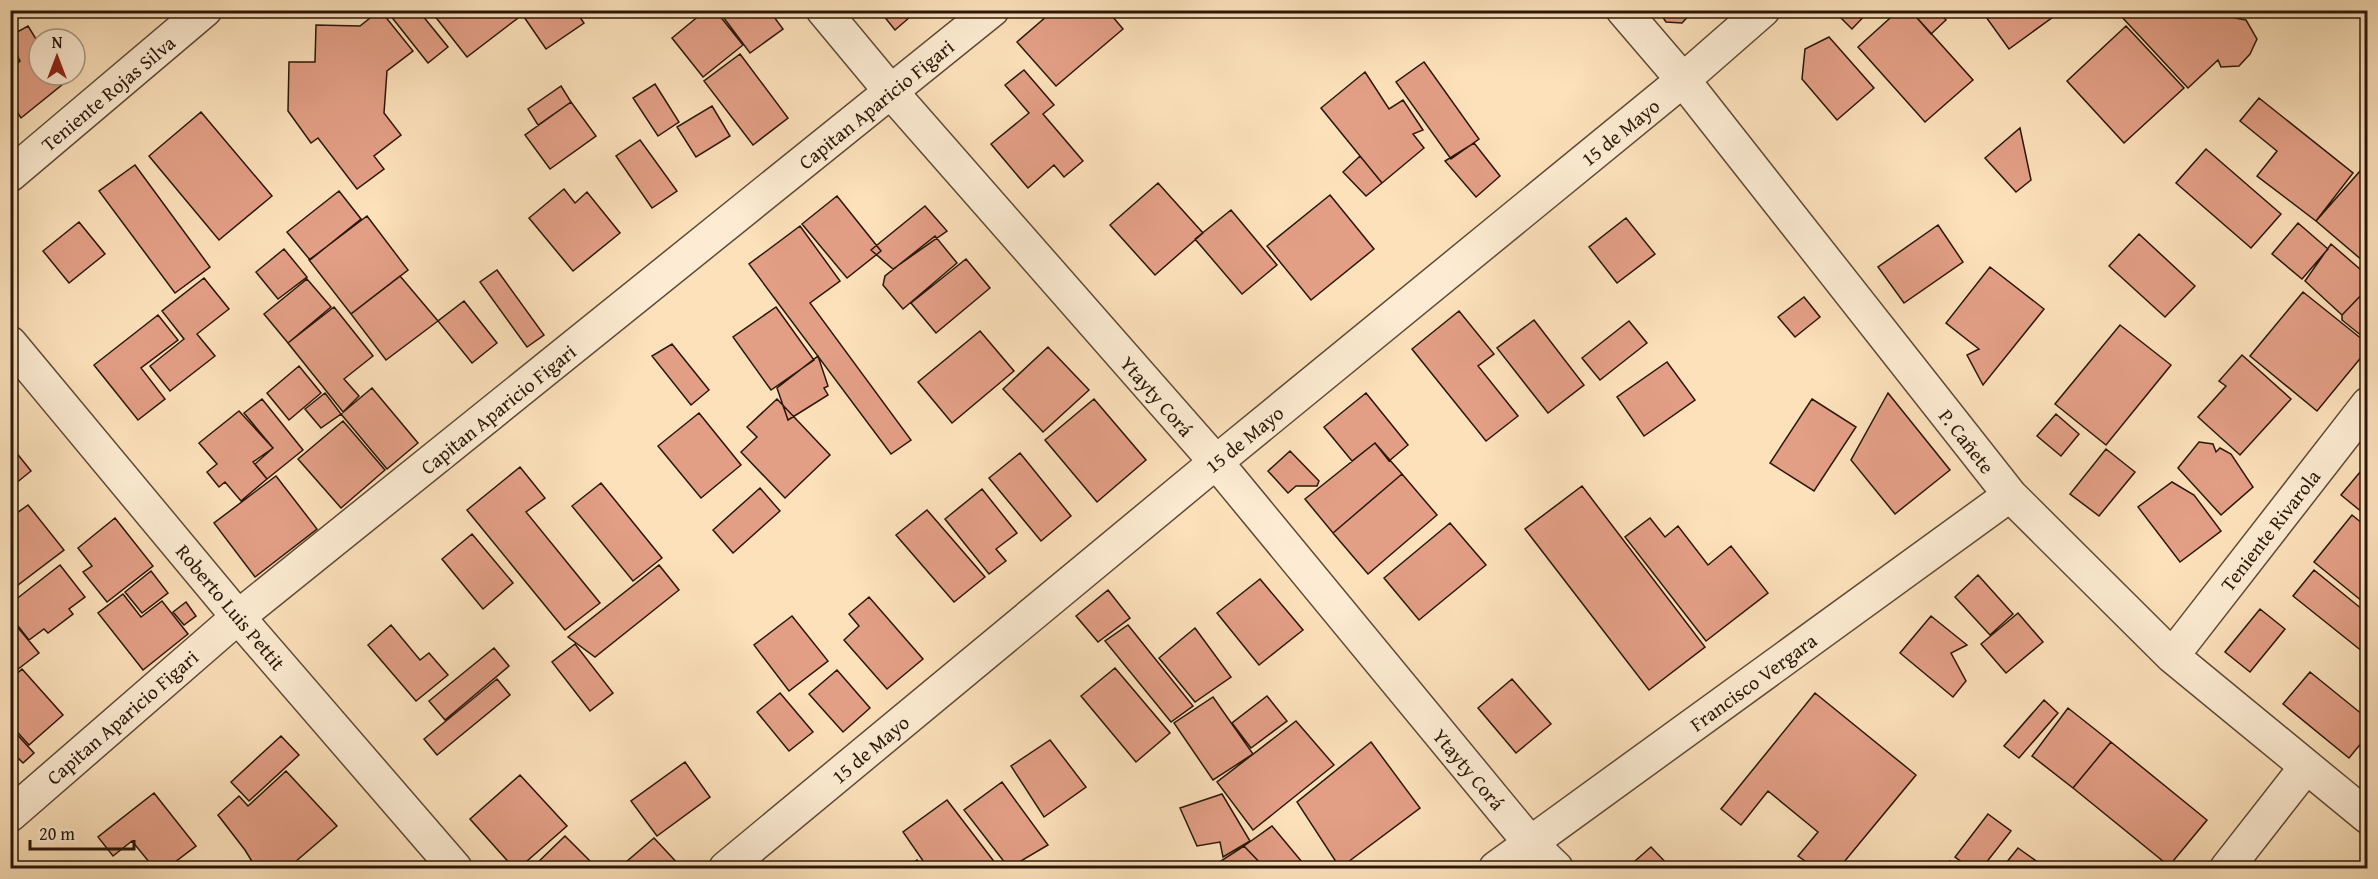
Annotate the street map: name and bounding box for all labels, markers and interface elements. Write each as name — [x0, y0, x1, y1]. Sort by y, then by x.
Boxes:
north arrow — [27, 27, 87, 87]
street label: Teniente Rojas Silva — [35, 28, 182, 158]
text: N — [52, 30, 63, 54]
street label: Capitan Aparicio Figari — [792, 32, 960, 176]
street label: 15 de Mayo — [1574, 91, 1666, 173]
street label: Capitan Aparicio Figari — [414, 337, 582, 481]
street label: Ytayty Corá — [1114, 349, 1201, 443]
street label: 15 de Mayo — [1198, 398, 1290, 480]
street label: P. Cañete — [1932, 402, 2002, 480]
street label: Teniente Rivarola — [2213, 463, 2327, 597]
street label: Roberto Luis Pettit — [169, 538, 293, 676]
street label: Francisco Vergara — [1683, 626, 1823, 738]
street label: Capitan Aparicio Figari — [40, 643, 205, 791]
street label: 15 de Mayo — [825, 708, 915, 790]
street label: Ytayty Corá — [1426, 722, 1512, 817]
scale bar — [30, 813, 134, 851]
text: 20 m — [39, 820, 75, 847]

